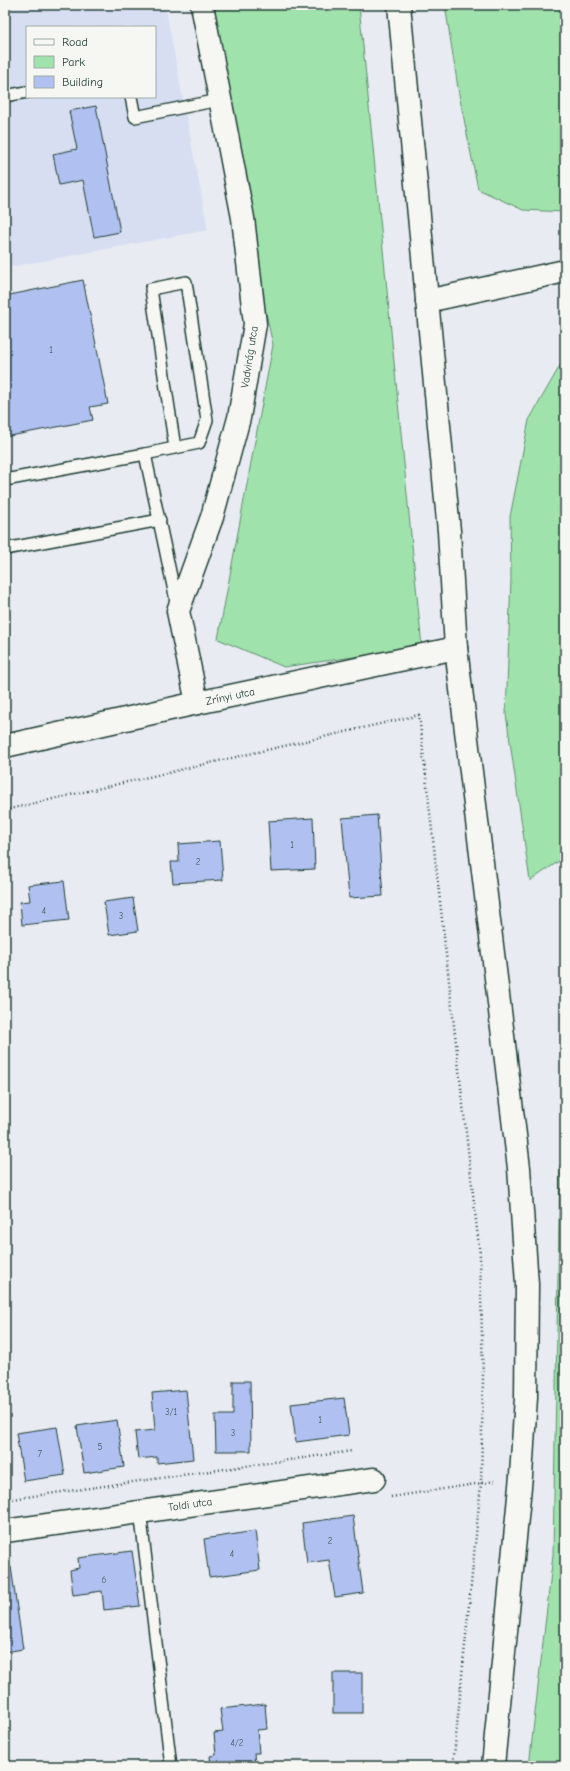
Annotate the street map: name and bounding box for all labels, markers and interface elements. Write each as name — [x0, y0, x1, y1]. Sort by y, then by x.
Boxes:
legend — [26, 26, 156, 98]
text: Road — [62, 35, 88, 49]
text: Park — [62, 55, 85, 69]
text: Building — [62, 75, 103, 89]
street label: Vadvirág utca — [238, 325, 261, 389]
house number: 1 — [49, 345, 53, 355]
street label: Zrínyi utca — [204, 685, 256, 708]
house number: 1 — [290, 840, 294, 850]
house number: 2 — [196, 857, 201, 867]
house number: 4 — [42, 906, 46, 916]
house number: 3 — [119, 911, 123, 921]
house number: 3/1 — [165, 1407, 177, 1417]
house number: 1 — [318, 1415, 322, 1425]
house number: 3 — [231, 1428, 235, 1438]
house number: 5 — [98, 1442, 103, 1452]
house number: 7 — [38, 1449, 43, 1459]
street label: Toldi utca — [167, 1495, 213, 1514]
house number: 2 — [328, 1536, 333, 1546]
house number: 4 — [230, 1549, 234, 1559]
house number: 6 — [102, 1575, 107, 1585]
house number: 4/2 — [231, 1738, 244, 1748]

